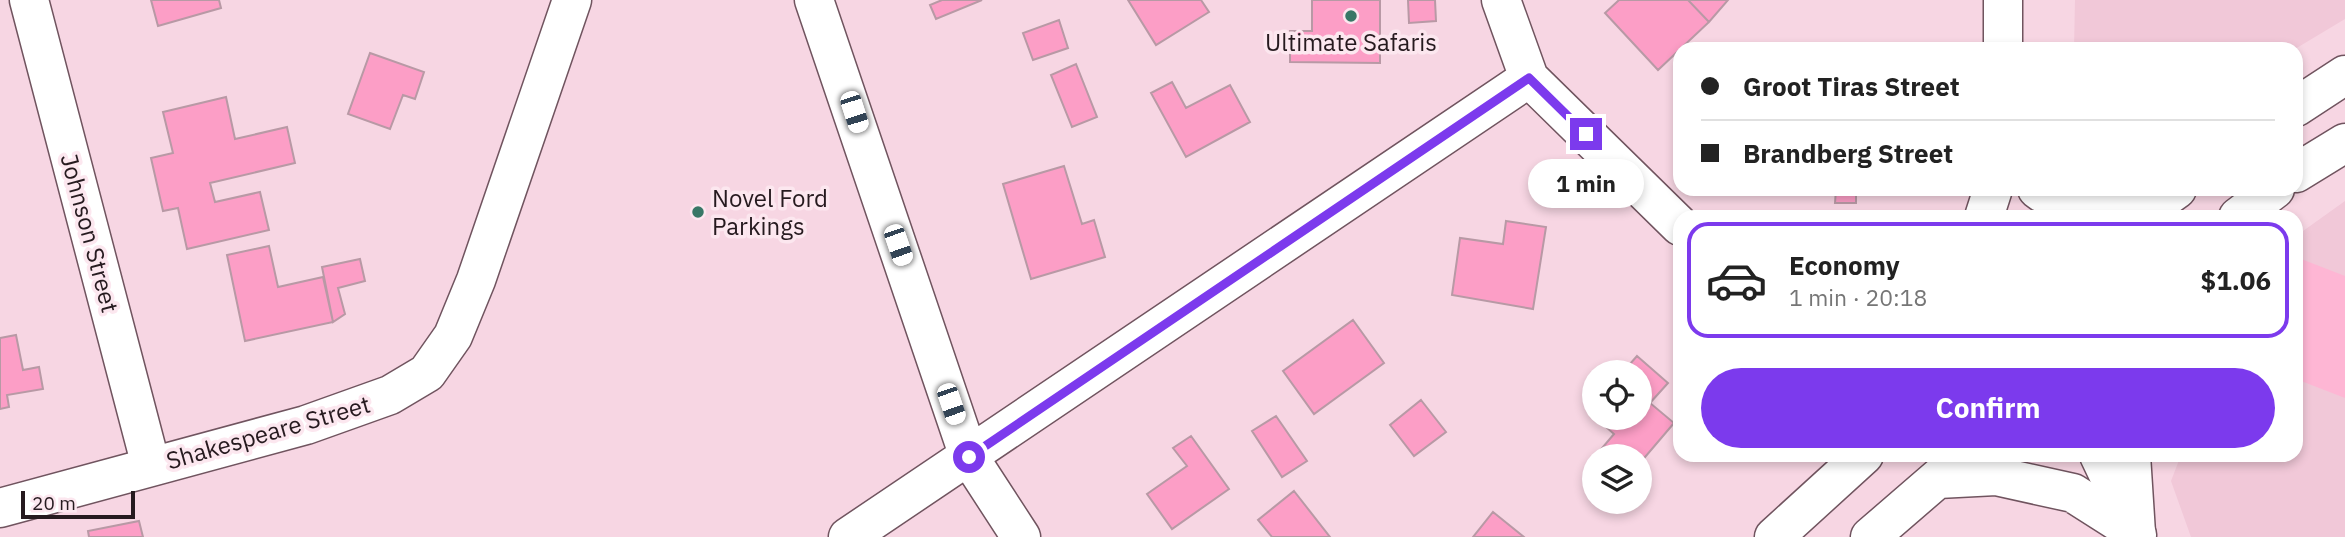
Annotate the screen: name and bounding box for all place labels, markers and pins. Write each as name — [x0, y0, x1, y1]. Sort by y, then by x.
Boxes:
marker: Ultimate Safaris — [1343, 8, 1359, 24]
place label: Ultimate Safaris — [1265, 26, 1437, 58]
place label: Novel Ford Parkings — [712, 182, 828, 242]
marker: Novel Ford Parkings — [690, 204, 706, 220]

